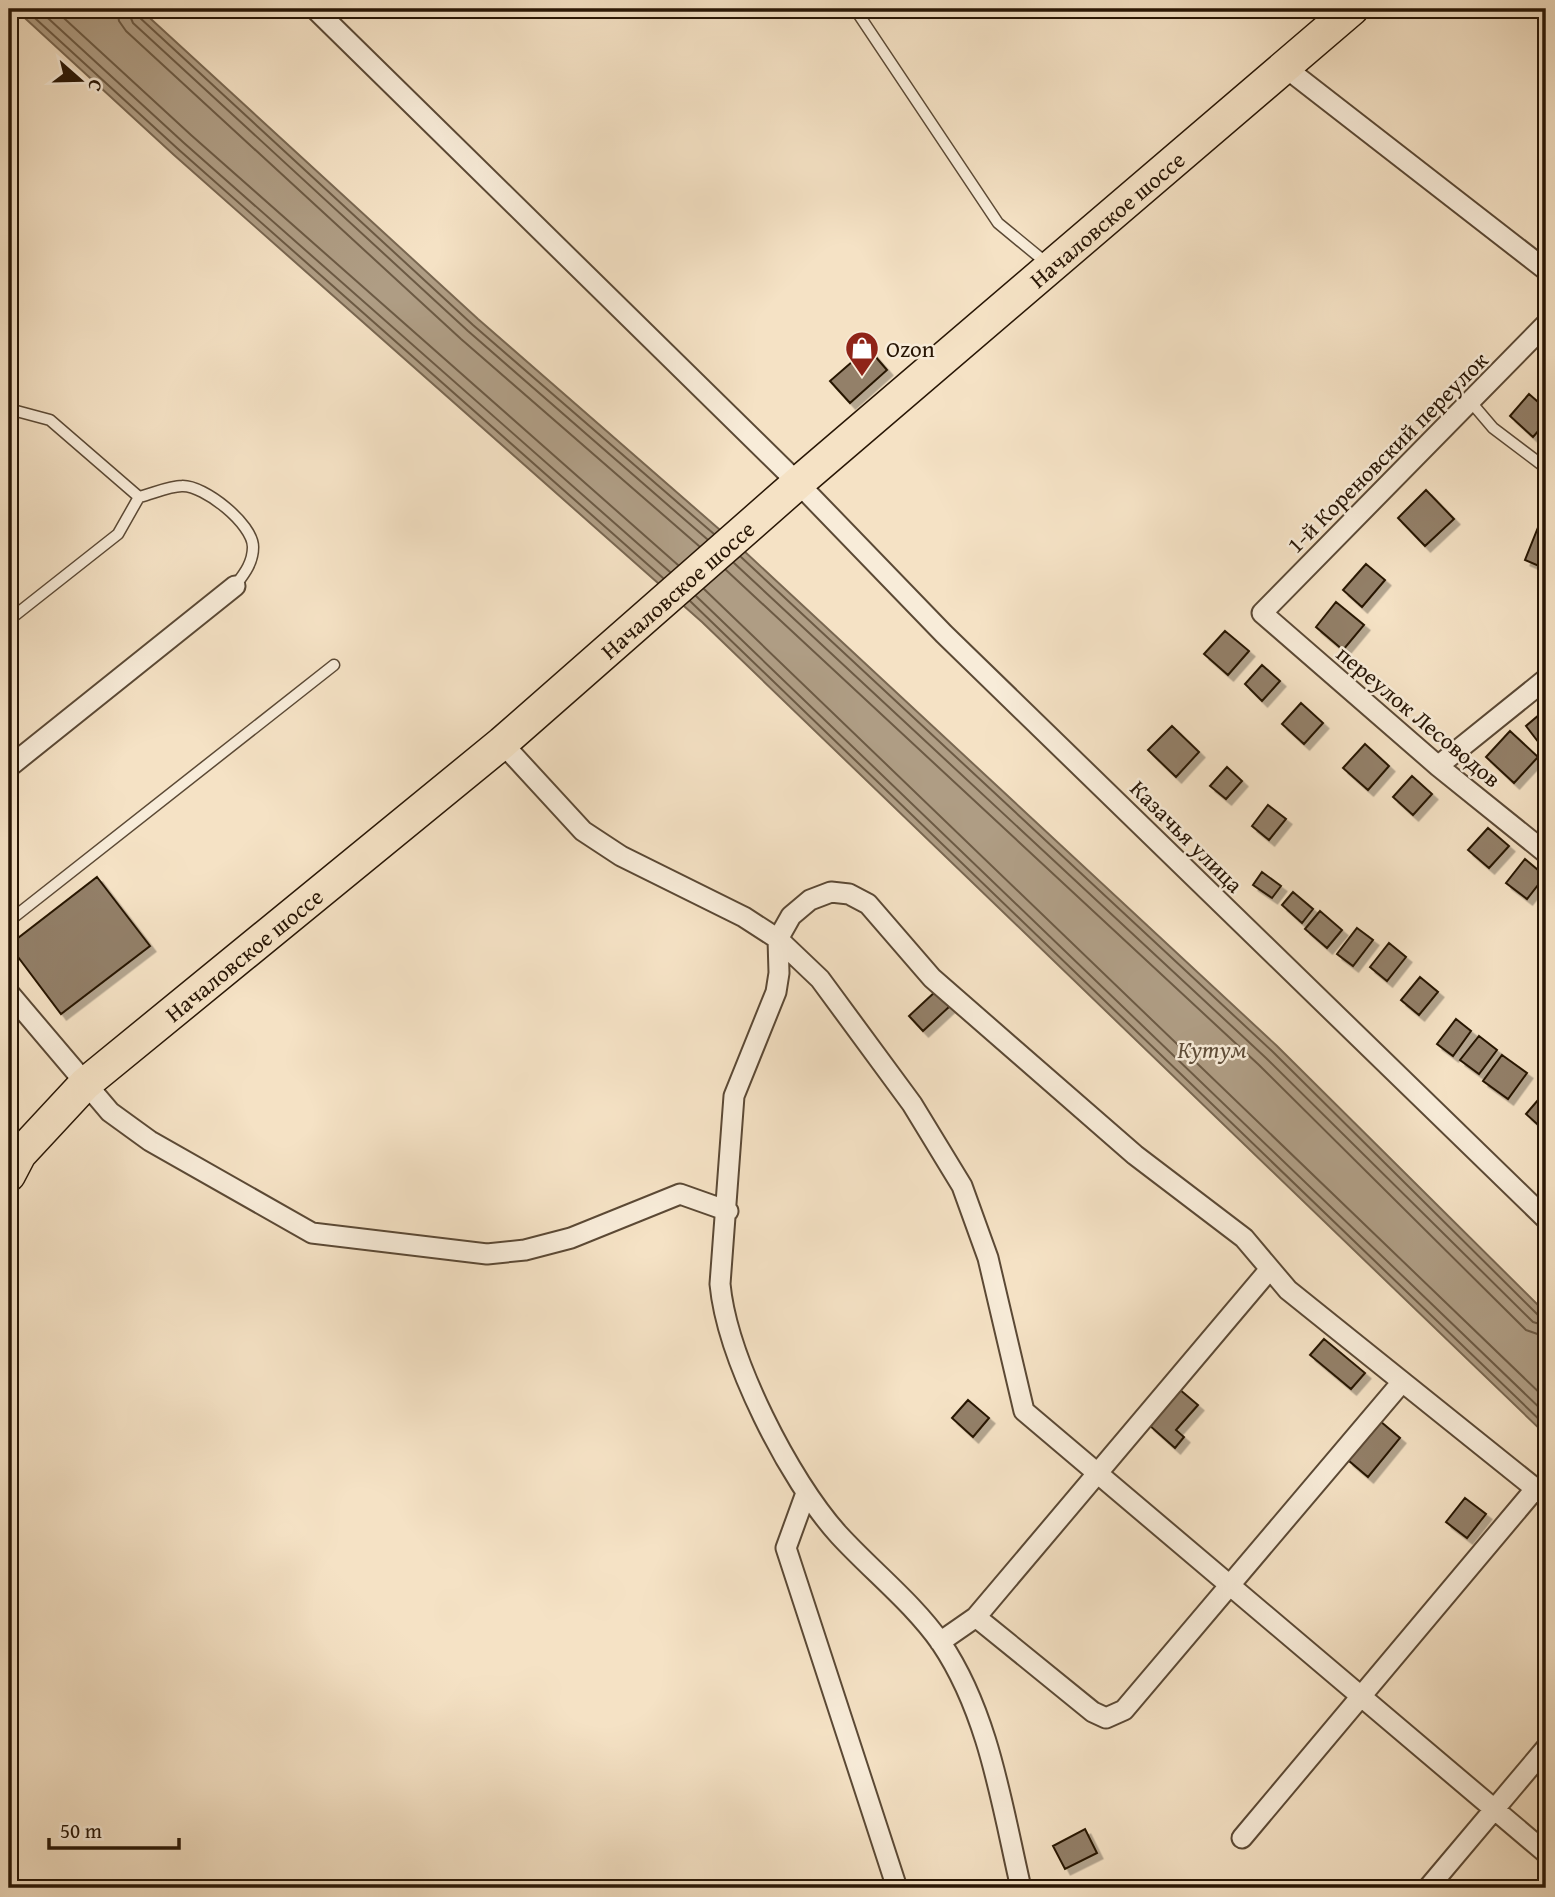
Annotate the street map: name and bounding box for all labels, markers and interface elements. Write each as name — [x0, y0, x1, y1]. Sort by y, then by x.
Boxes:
north arrow — [46, 46, 116, 116]
text: С — [81, 76, 111, 96]
street label: Началовское шоссе — [1022, 143, 1192, 295]
shop icon: Ozon — [843, 329, 881, 378]
place label: Ozon — [886, 332, 935, 365]
street label: 1-й Кореновский переулок — [1279, 344, 1495, 560]
street label: Началовское шоссе — [593, 512, 761, 666]
street label: переулок Лесоводов — [1330, 637, 1508, 795]
street label: Казачья улица — [1123, 772, 1251, 900]
street label: Началовское шоссе — [157, 880, 330, 1029]
water label: Кутум — [1178, 1032, 1247, 1067]
scale bar — [49, 1806, 178, 1850]
text: 50 m — [60, 1815, 102, 1846]

